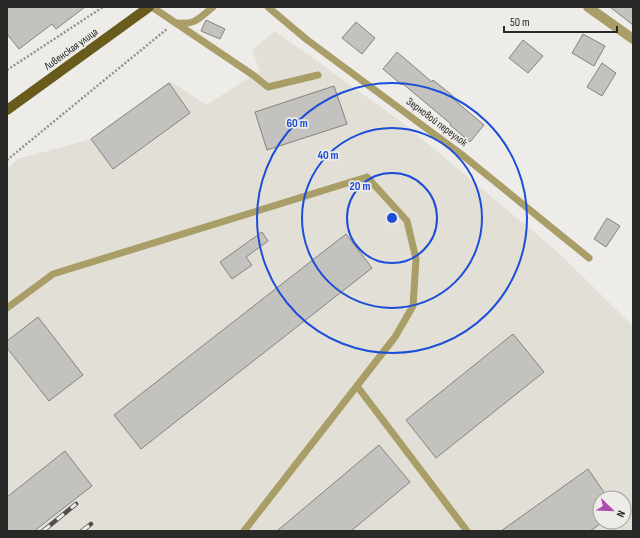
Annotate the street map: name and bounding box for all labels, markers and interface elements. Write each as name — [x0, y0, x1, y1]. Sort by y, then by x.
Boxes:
scale bar — [504, 8, 617, 34]
text: 50 m — [510, 15, 530, 30]
street label: Ливенская улица — [41, 25, 100, 73]
street label: Зерновой переулок — [404, 95, 471, 150]
text: 60 m — [286, 116, 308, 131]
text: 40 m — [317, 148, 339, 163]
text: 20 m — [350, 179, 370, 194]
centre of rings — [385, 211, 399, 225]
north arrow — [592, 490, 632, 530]
text: N — [614, 508, 628, 519]

